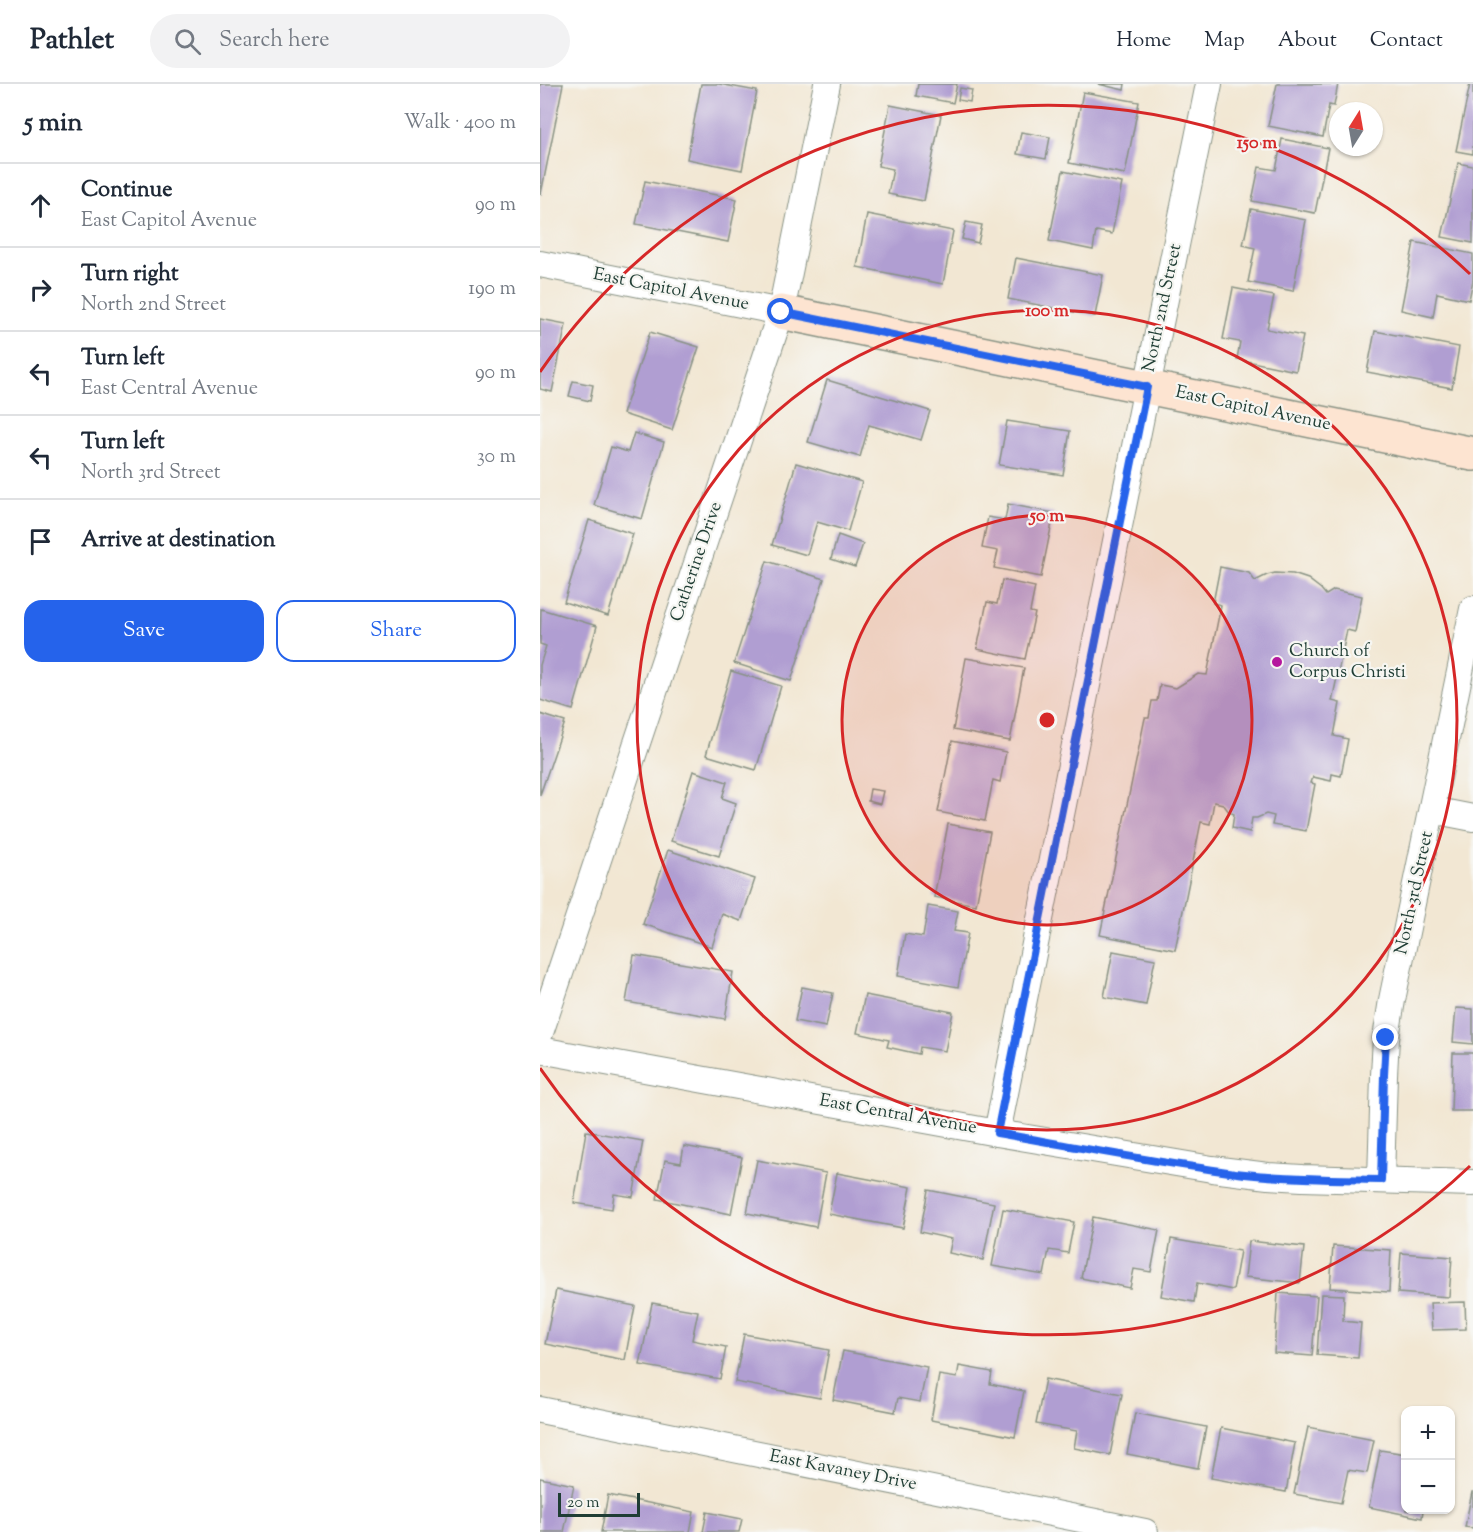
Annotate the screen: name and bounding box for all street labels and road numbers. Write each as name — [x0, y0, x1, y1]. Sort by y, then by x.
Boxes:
street label: North 2nd Street — [1137, 241, 1189, 375]
street label: East Capitol Avenue — [591, 262, 751, 318]
street label: East Capitol Avenue — [1173, 380, 1333, 438]
street label: Catherine Drive — [664, 499, 730, 625]
street label: North 3rd Street — [1389, 829, 1441, 957]
street label: East Central Avenue — [817, 1088, 979, 1142]
street label: East Kavaney Drive — [767, 1444, 919, 1498]

